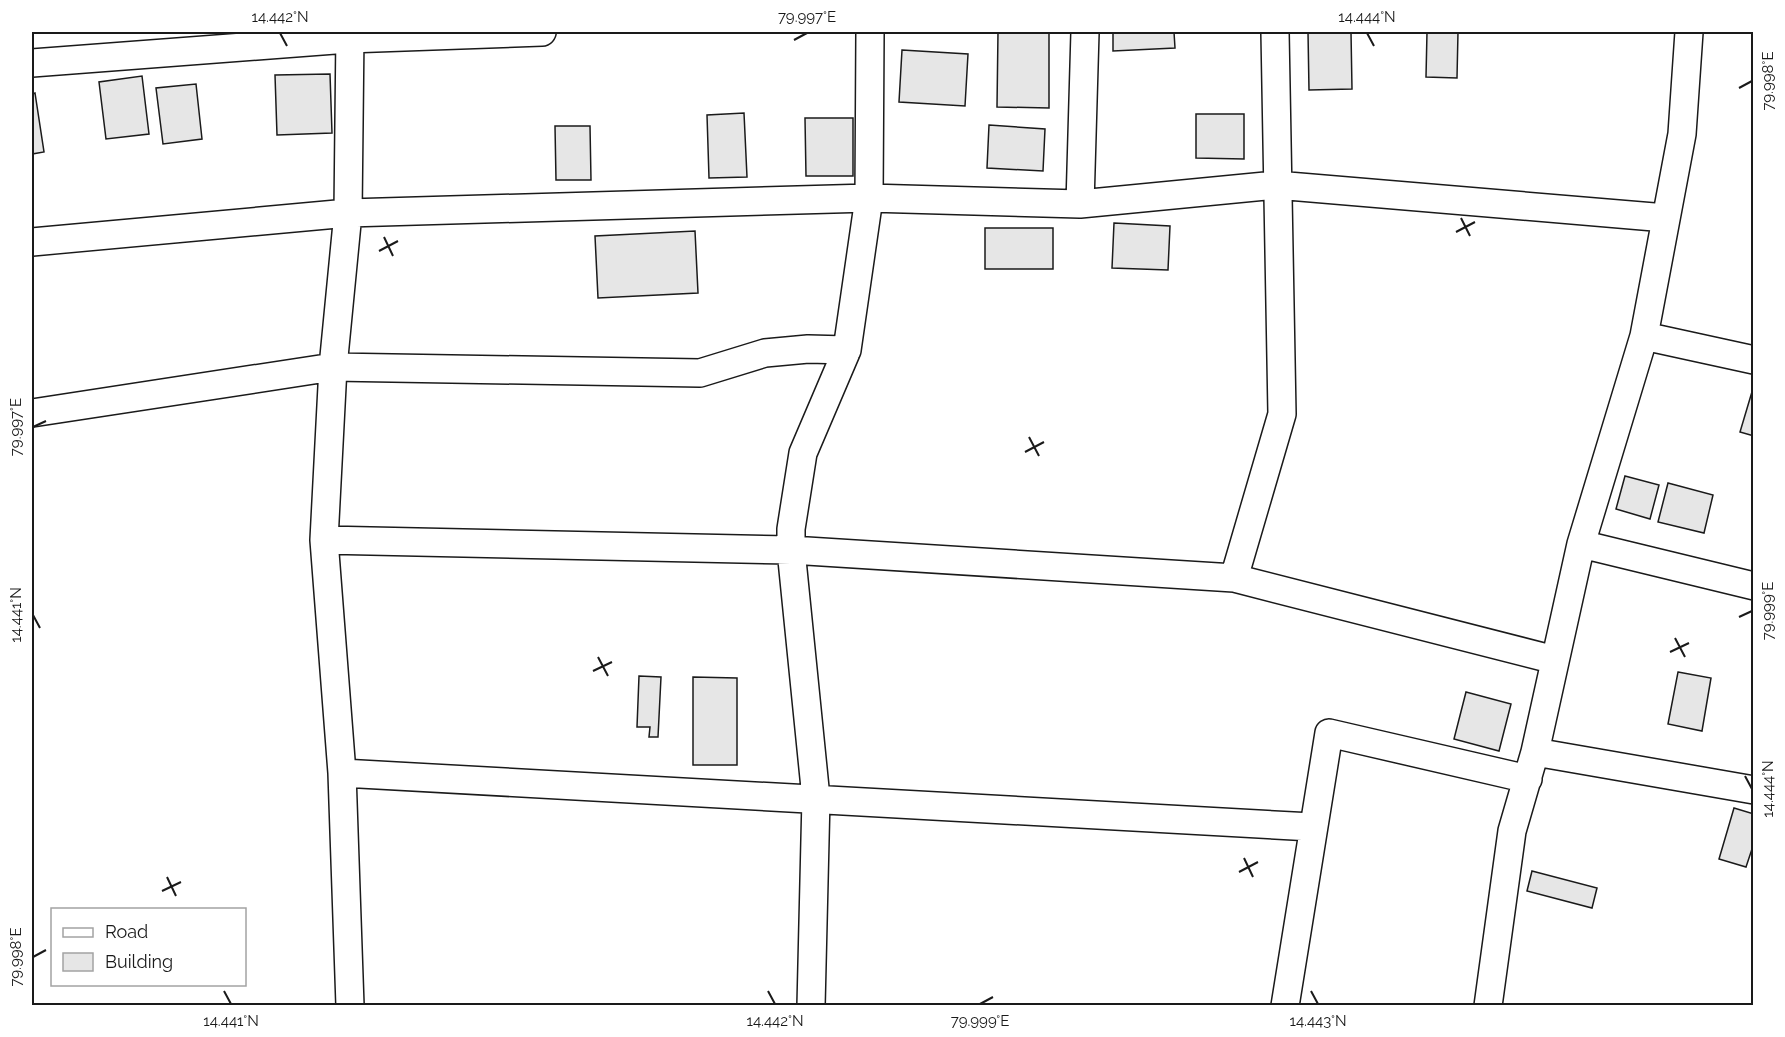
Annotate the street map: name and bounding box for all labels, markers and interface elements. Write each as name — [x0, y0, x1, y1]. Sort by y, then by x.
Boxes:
text: 14.442°N — [251, 8, 309, 26]
text: 79.997°E — [778, 8, 836, 26]
text: 14.444°N — [1338, 8, 1396, 26]
text: 79.998°E — [1759, 51, 1777, 111]
text: 79.997°E — [7, 398, 25, 456]
text: 79.999°E — [1759, 582, 1777, 640]
text: 14.441°N — [7, 587, 25, 643]
text: 14.444°N — [1759, 760, 1777, 818]
legend — [51, 908, 246, 986]
text: Road — [105, 921, 148, 942]
text: 79.998°E — [7, 927, 25, 987]
text: Building — [105, 951, 173, 972]
text: 14.441°N — [203, 1012, 259, 1030]
text: 14.442°N — [746, 1012, 804, 1030]
text: 79.999°E — [951, 1012, 1009, 1030]
text: 14.443°N — [1289, 1012, 1347, 1030]

